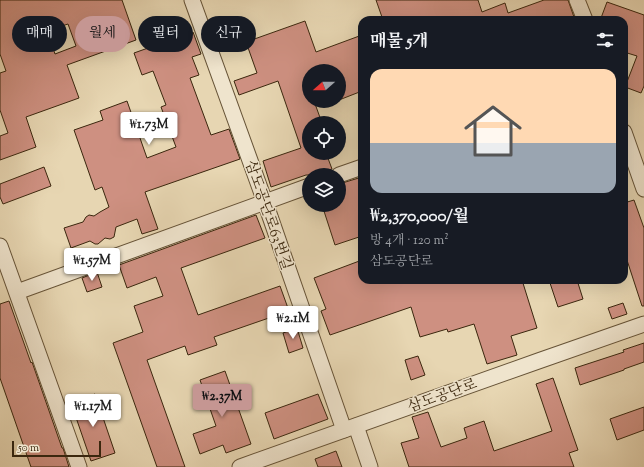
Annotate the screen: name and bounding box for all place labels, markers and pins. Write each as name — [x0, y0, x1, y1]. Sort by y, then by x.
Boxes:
pin: ₩1.73M — [116, 112, 182, 146]
pin: ₩1.57M — [59, 248, 125, 282]
pin: ₩2.1M — [265, 306, 321, 340]
pin: ₩2.37M — [189, 384, 255, 418]
pin: ₩1.17M — [60, 394, 126, 428]

